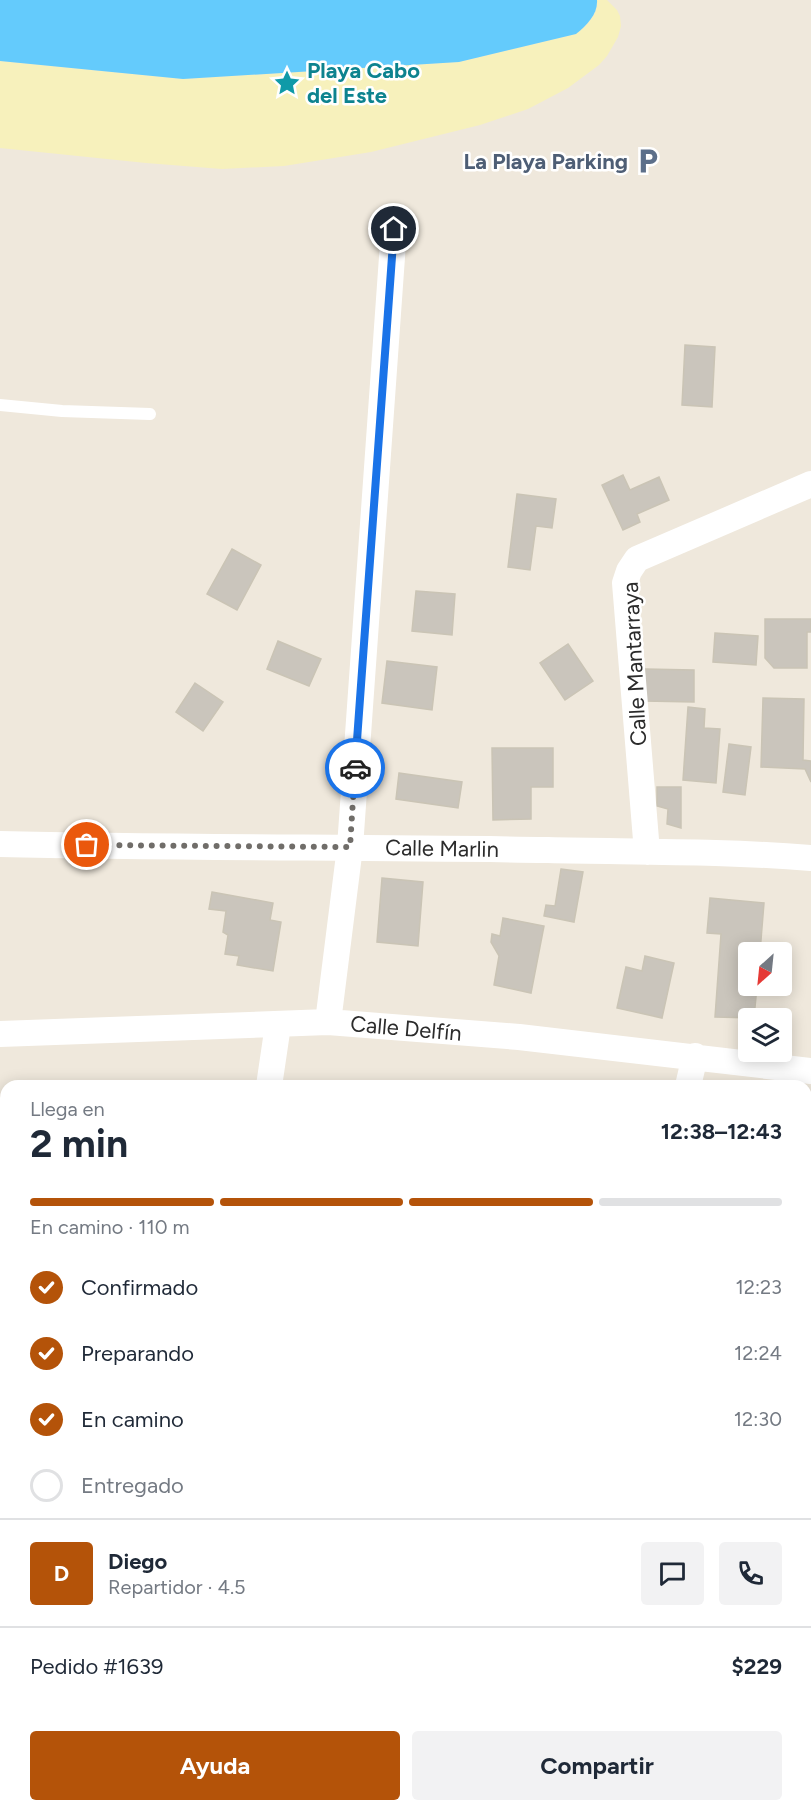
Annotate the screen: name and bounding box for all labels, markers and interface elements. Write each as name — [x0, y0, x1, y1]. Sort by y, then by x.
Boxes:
place label: Playa Cabo del Este — [307, 57, 420, 109]
place icon: Playa Cabo del Este — [272, 68, 302, 98]
parking icon: La Playa Parking — [633, 146, 663, 176]
place label: La Playa Parking — [463, 148, 628, 175]
pin — [368, 203, 419, 254]
icon: home — [377, 212, 410, 245]
street label: Calle Mantarraya — [617, 581, 652, 747]
courier — [325, 738, 385, 798]
icon: car — [339, 752, 372, 785]
pin — [61, 819, 112, 870]
icon: bag — [70, 828, 103, 861]
street label: Calle Marlin — [385, 834, 499, 863]
north arrow — [738, 942, 792, 996]
map controls — [738, 942, 792, 1062]
button: layers — [738, 1008, 792, 1062]
street label: Calle Delfín — [349, 1010, 463, 1047]
text: Llega en — [30, 1097, 105, 1121]
text: 12:38–12:43 — [661, 1118, 782, 1145]
text: 2 min — [30, 1120, 128, 1167]
text: En camino · 110 m — [30, 1215, 190, 1239]
icon: check — [30, 1271, 63, 1304]
text: Confirmado — [81, 1274, 198, 1301]
text: 12:23 — [735, 1275, 782, 1299]
icon: check — [30, 1337, 63, 1370]
text: Preparando — [81, 1340, 194, 1367]
text: 12:24 — [734, 1341, 782, 1365]
icon: check — [30, 1403, 63, 1436]
text: En camino — [81, 1406, 184, 1433]
text: 12:30 — [734, 1407, 782, 1431]
text: Entregado — [81, 1472, 184, 1499]
button: chat — [641, 1542, 704, 1605]
button: phone — [719, 1542, 782, 1605]
text: Diego — [108, 1548, 167, 1575]
text: D — [54, 1560, 69, 1587]
text: Repartidor · 4.5 — [108, 1575, 246, 1599]
text: Pedido #1639 — [30, 1653, 163, 1680]
text: $229 — [732, 1653, 782, 1680]
button: Ayuda — [30, 1731, 400, 1800]
button: Compartir — [412, 1731, 782, 1800]

